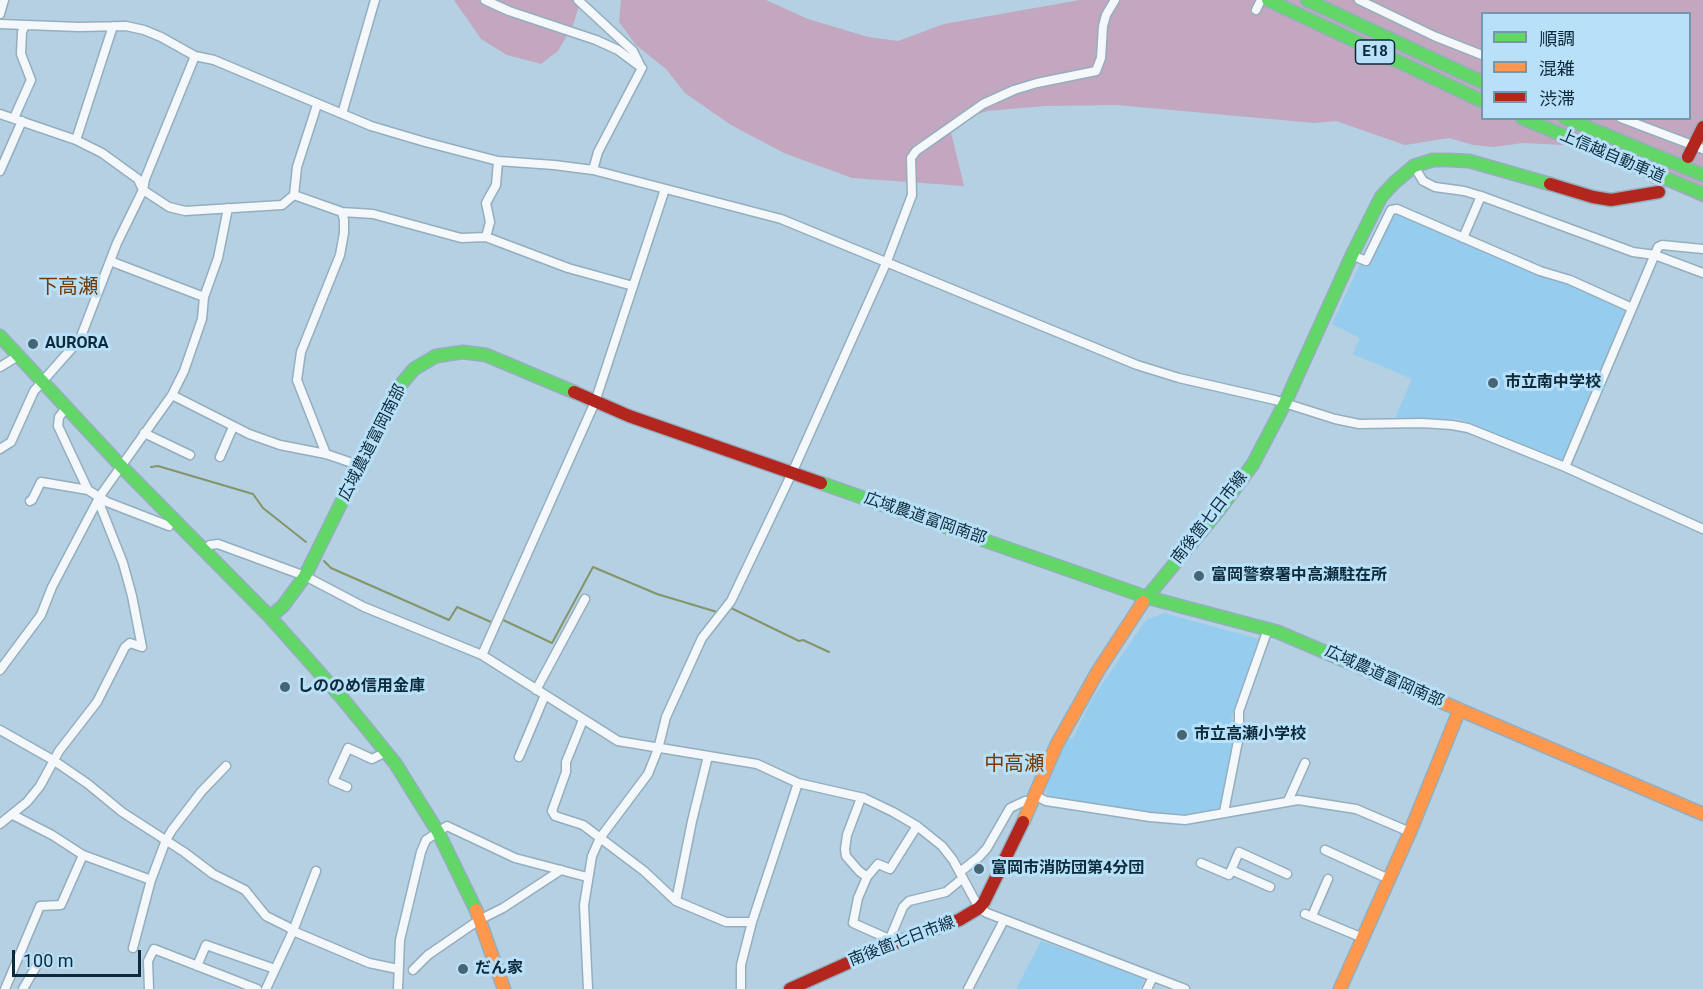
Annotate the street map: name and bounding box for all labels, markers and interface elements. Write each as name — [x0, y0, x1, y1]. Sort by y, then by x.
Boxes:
legend — [1481, 12, 1691, 120]
text: 順調 — [1539, 28, 1575, 49]
road number: E18 — [1356, 40, 1394, 64]
text: 混雑 — [1539, 58, 1575, 79]
text: 渋滞 — [1539, 88, 1575, 109]
street label: 上信越自動車道 — [1557, 126, 1667, 188]
district label: 下高瀬 — [38, 276, 98, 300]
place label: AURORA — [45, 334, 108, 354]
marker: AURORA — [26, 337, 40, 351]
place label: 市立南中学校 — [1505, 373, 1601, 393]
marker: 市立南中学校 — [1486, 376, 1500, 390]
street label: 広域農道富岡南部 — [335, 382, 411, 504]
street label: 南後箇七日市線 — [1168, 468, 1252, 568]
street label: 広域農道富岡南部 — [861, 489, 989, 549]
place label: 富岡警察署中高瀬駐在所 — [1211, 566, 1387, 586]
marker: 富岡警察署中高瀬駐在所 — [1192, 569, 1206, 583]
street label: 広域農道富岡南部 — [1322, 642, 1446, 712]
place label: しののめ信用金庫 — [297, 677, 425, 697]
marker: しののめ信用金庫 — [278, 680, 292, 694]
place label: 市立高瀬小学校 — [1194, 725, 1306, 745]
marker: 市立高瀬小学校 — [1175, 728, 1189, 742]
district label: 中高瀬 — [984, 753, 1044, 777]
place label: 富岡市消防団第4分団 — [991, 859, 1144, 879]
marker: 富岡市消防団第4分団 — [972, 862, 986, 876]
street label: 南後箇七日市線 — [846, 913, 958, 971]
scale bar — [15, 938, 144, 976]
text: 100 m — [23, 950, 74, 971]
place label: だん家 — [475, 959, 523, 979]
marker: だん家 — [456, 962, 470, 976]

